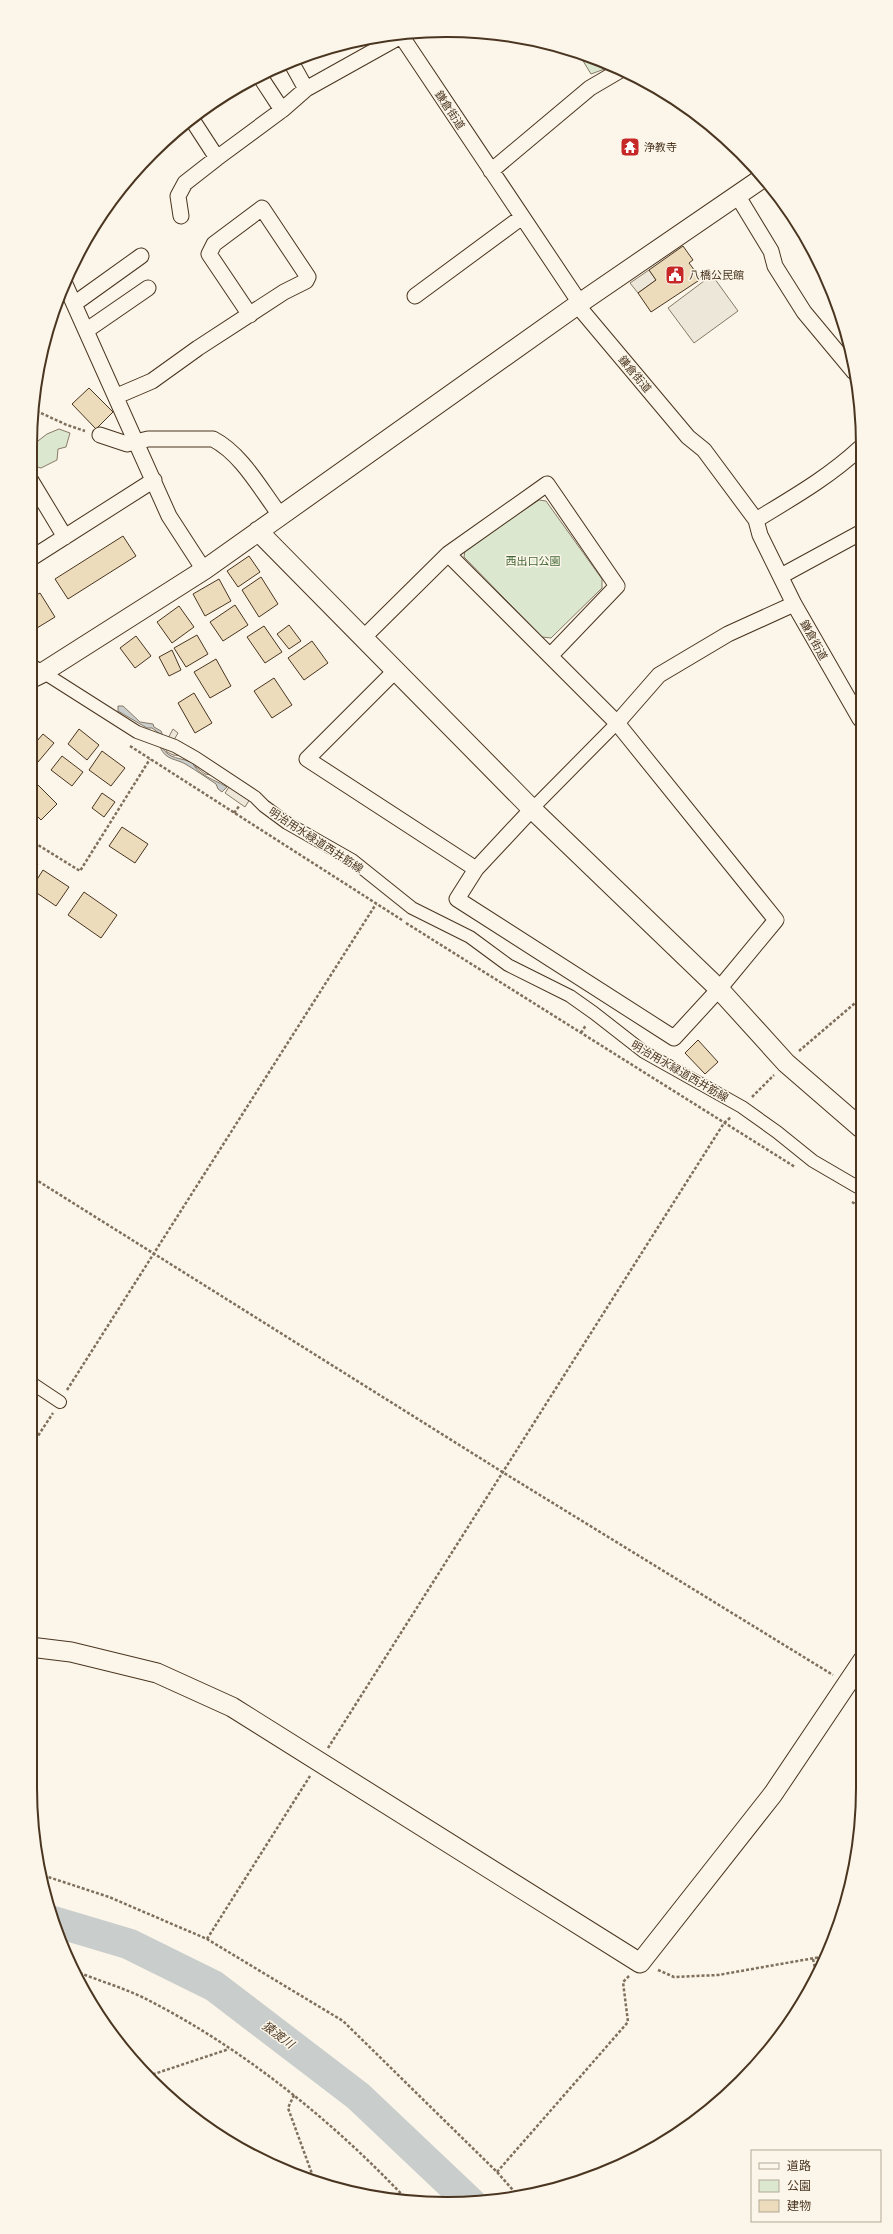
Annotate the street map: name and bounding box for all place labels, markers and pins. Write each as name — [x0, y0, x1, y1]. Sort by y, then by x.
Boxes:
temple icon: 浄教寺 — [619, 136, 641, 158]
place label: 浄教寺 — [644, 141, 677, 153]
public building icon: 八橋公民館 — [664, 264, 686, 286]
place label: 八橋公民館 — [689, 269, 744, 281]

